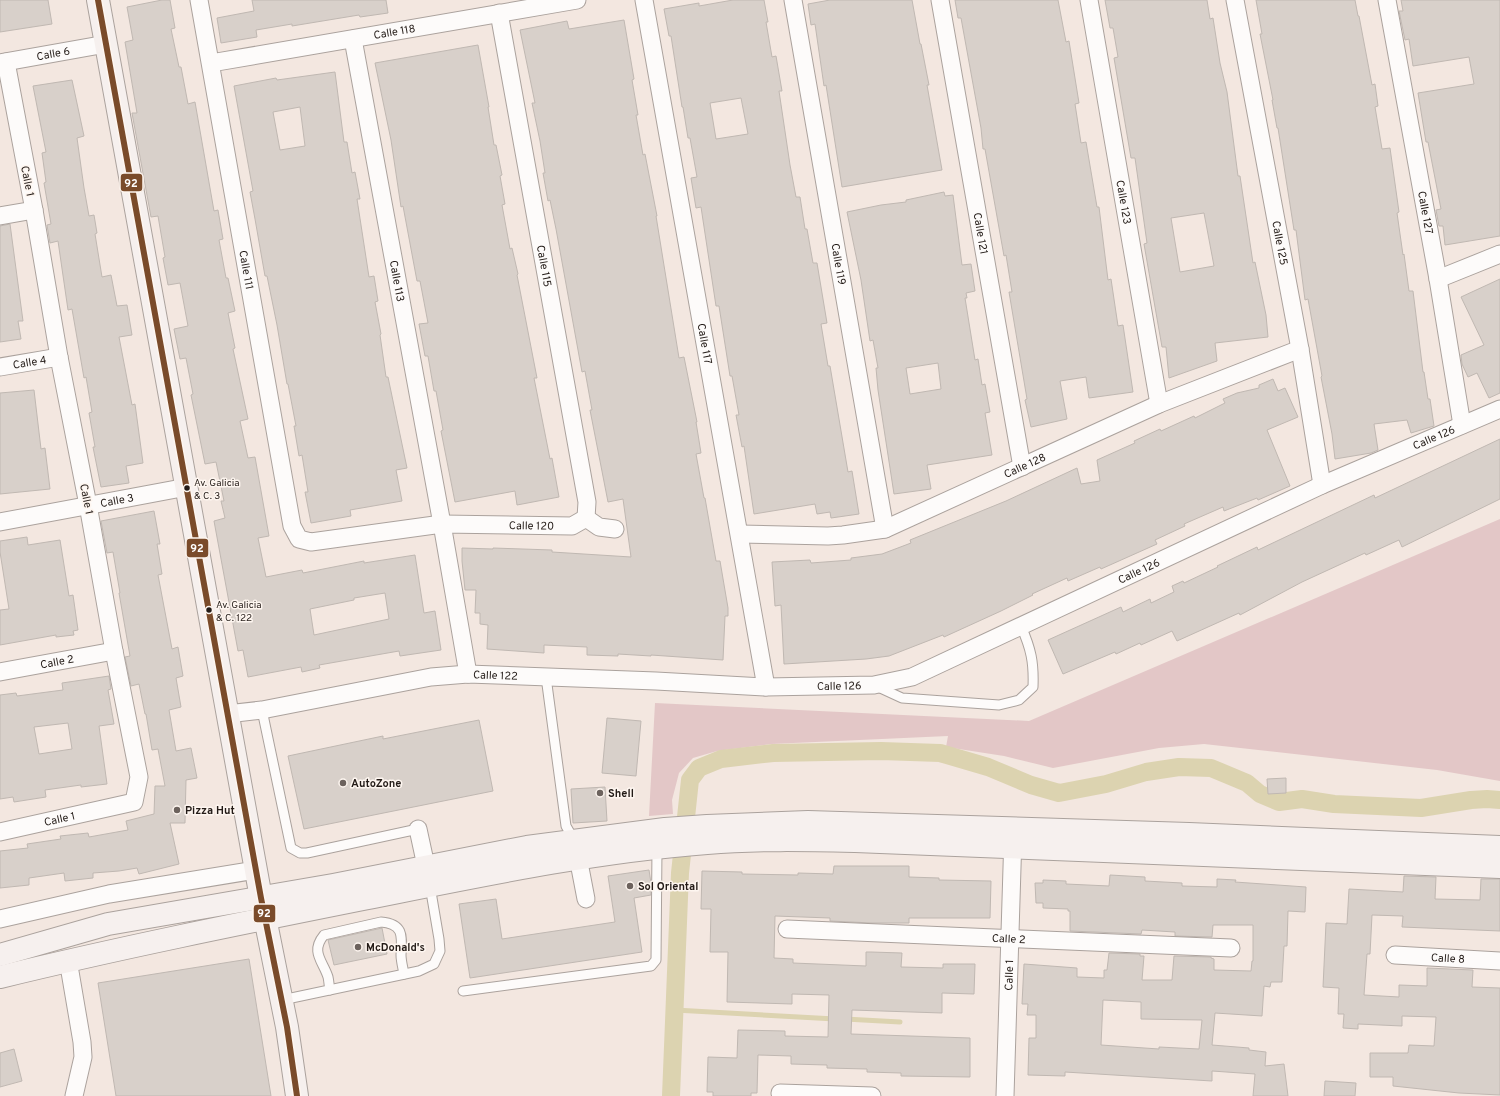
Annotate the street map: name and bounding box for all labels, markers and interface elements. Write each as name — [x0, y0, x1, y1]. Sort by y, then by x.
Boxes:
street label: Calle 118 — [373, 22, 416, 43]
street label: Calle 6 — [35, 45, 71, 64]
street label: Calle 1 — [17, 165, 37, 198]
line badge: 92 — [120, 173, 143, 192]
text: 92 — [124, 177, 138, 191]
street label: Calle 123 — [1112, 179, 1134, 225]
street label: Calle 127 — [1414, 190, 1436, 236]
street label: Calle 121 — [969, 212, 991, 256]
street label: Calle 125 — [1268, 220, 1290, 267]
street label: Calle 119 — [827, 242, 848, 286]
street label: Calle 115 — [533, 244, 554, 288]
street label: Calle 111 — [235, 249, 256, 291]
street label: Calle 113 — [386, 259, 407, 303]
street label: Calle 117 — [694, 322, 715, 366]
street label: Calle 4 — [12, 353, 48, 373]
street label: Calle 126 — [1411, 423, 1457, 453]
street label: Calle 128 — [1002, 451, 1048, 482]
place label: Av. Galicia & C. 3 — [194, 477, 239, 503]
street label: Calle 1 — [76, 483, 96, 516]
marker: Av. Galicia & C. 3 — [182, 483, 192, 493]
street label: Calle 3 — [99, 491, 135, 511]
street label: Calle 120 — [509, 519, 554, 534]
line badge: 92 — [186, 538, 209, 558]
text: 92 — [190, 542, 204, 556]
street label: Calle 126 — [1116, 556, 1162, 588]
place label: Av. Galicia & C. 122 — [216, 599, 261, 625]
marker: Av. Galicia & C. 122 — [204, 605, 214, 615]
street label: Calle 2 — [39, 653, 75, 672]
street label: Calle 122 — [473, 668, 518, 684]
street label: Calle 126 — [817, 679, 862, 694]
place label: AutoZone — [351, 777, 401, 791]
marker: AutoZone — [338, 778, 348, 788]
place label: Shell — [608, 787, 634, 801]
marker: Shell — [595, 788, 605, 798]
place label: Pizza Hut — [185, 804, 235, 818]
marker: Pizza Hut — [172, 805, 182, 815]
street label: Calle 1 — [43, 809, 77, 830]
place label: Sol Oriental — [638, 880, 698, 894]
marker: Sol Oriental — [625, 881, 635, 891]
line badge: 92 — [253, 904, 276, 923]
text: 92 — [257, 907, 271, 921]
street label: Calle 2 — [991, 932, 1026, 947]
place label: McDonald's — [366, 941, 425, 955]
marker: McDonald's — [353, 942, 363, 952]
street label: Calle 8 — [1431, 951, 1465, 967]
street label: Calle 1 — [1002, 959, 1017, 991]

